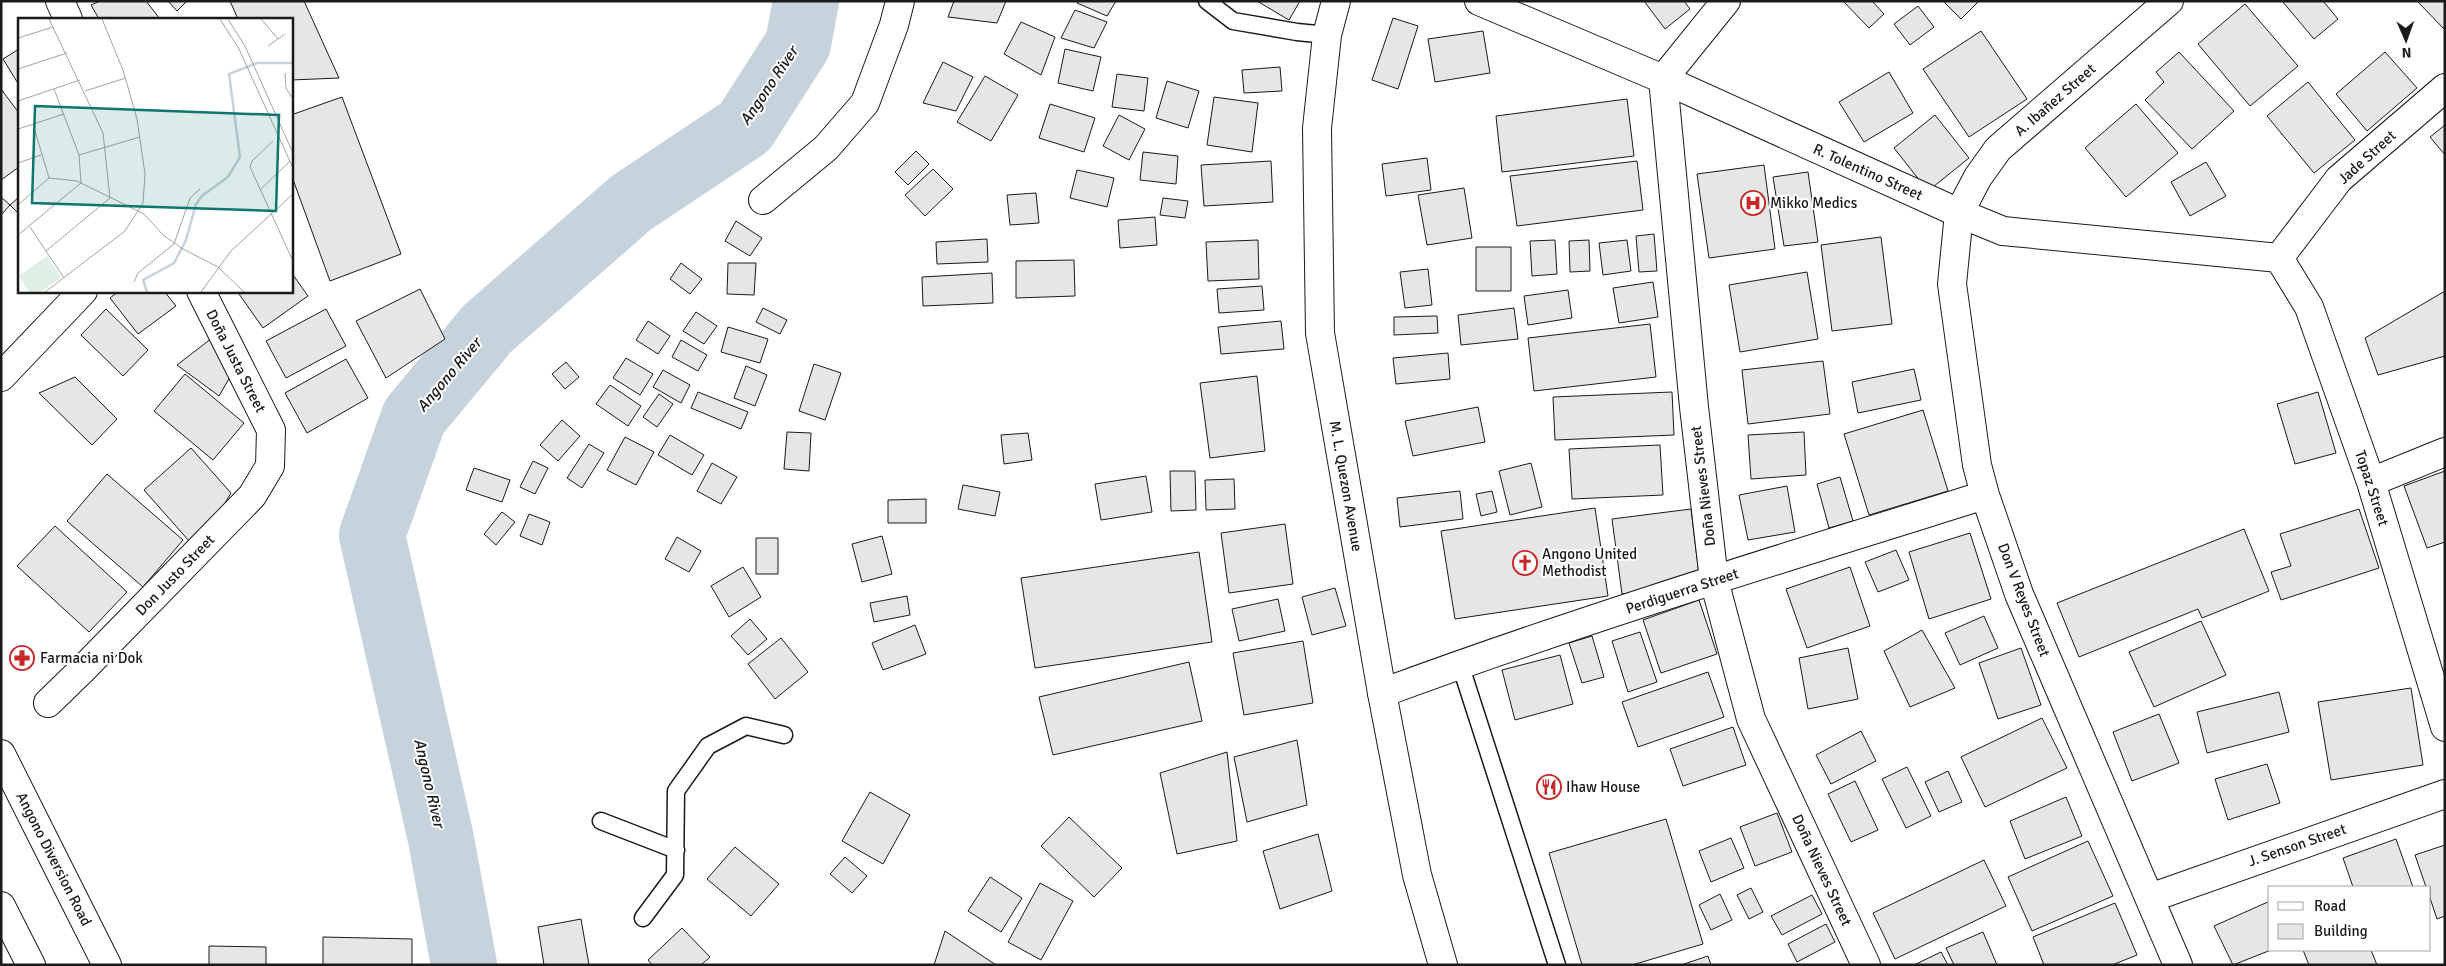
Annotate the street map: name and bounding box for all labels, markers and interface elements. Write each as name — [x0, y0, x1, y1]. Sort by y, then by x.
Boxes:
north arrow — [2381, 15, 2431, 65]
inset map — [18, 18, 292, 292]
water label: Angono River — [735, 41, 804, 129]
text: N — [2401, 44, 2412, 61]
street label: A. Ibañez Street — [2011, 60, 2099, 140]
street label: Jade Street — [2334, 126, 2400, 188]
street label: R. Tolentino Street — [1810, 140, 1926, 204]
hospital icon: Mikko Medics — [1740, 190, 1766, 216]
place label: Mikko Medics — [1770, 194, 1858, 212]
street label: Doña Justa Street — [202, 306, 270, 416]
water label: Angono River — [412, 332, 487, 416]
street label: M. L. Quezon Avenue — [1326, 419, 1366, 553]
street label: Doña Nieves Street — [1687, 425, 1719, 547]
street label: Topaz Street — [2351, 448, 2393, 528]
street label: Don Justo Street — [132, 531, 218, 619]
street label: Don V Reyes Street — [1994, 541, 2054, 659]
place label: Angono United Methodist — [1542, 545, 1637, 580]
church icon: Angono United Methodist — [1512, 550, 1538, 576]
street label: Perdiguerra Street — [1623, 564, 1741, 618]
pharmacy icon: Farmacia ni Dok — [9, 645, 35, 671]
place label: Farmacia ni Dok — [40, 649, 143, 667]
water label: Angono River — [409, 737, 449, 831]
restaurant icon: Ihaw House — [1536, 774, 1562, 800]
place label: Ihaw House — [1566, 778, 1640, 796]
street label: Angono Diversion Road — [12, 789, 96, 929]
street label: Doña Nieves Street — [1788, 811, 1856, 929]
street label: J. Senson Street — [2246, 820, 2348, 870]
legend — [2268, 886, 2431, 951]
text: Road — [2314, 897, 2346, 915]
text: Building — [2314, 922, 2368, 940]

